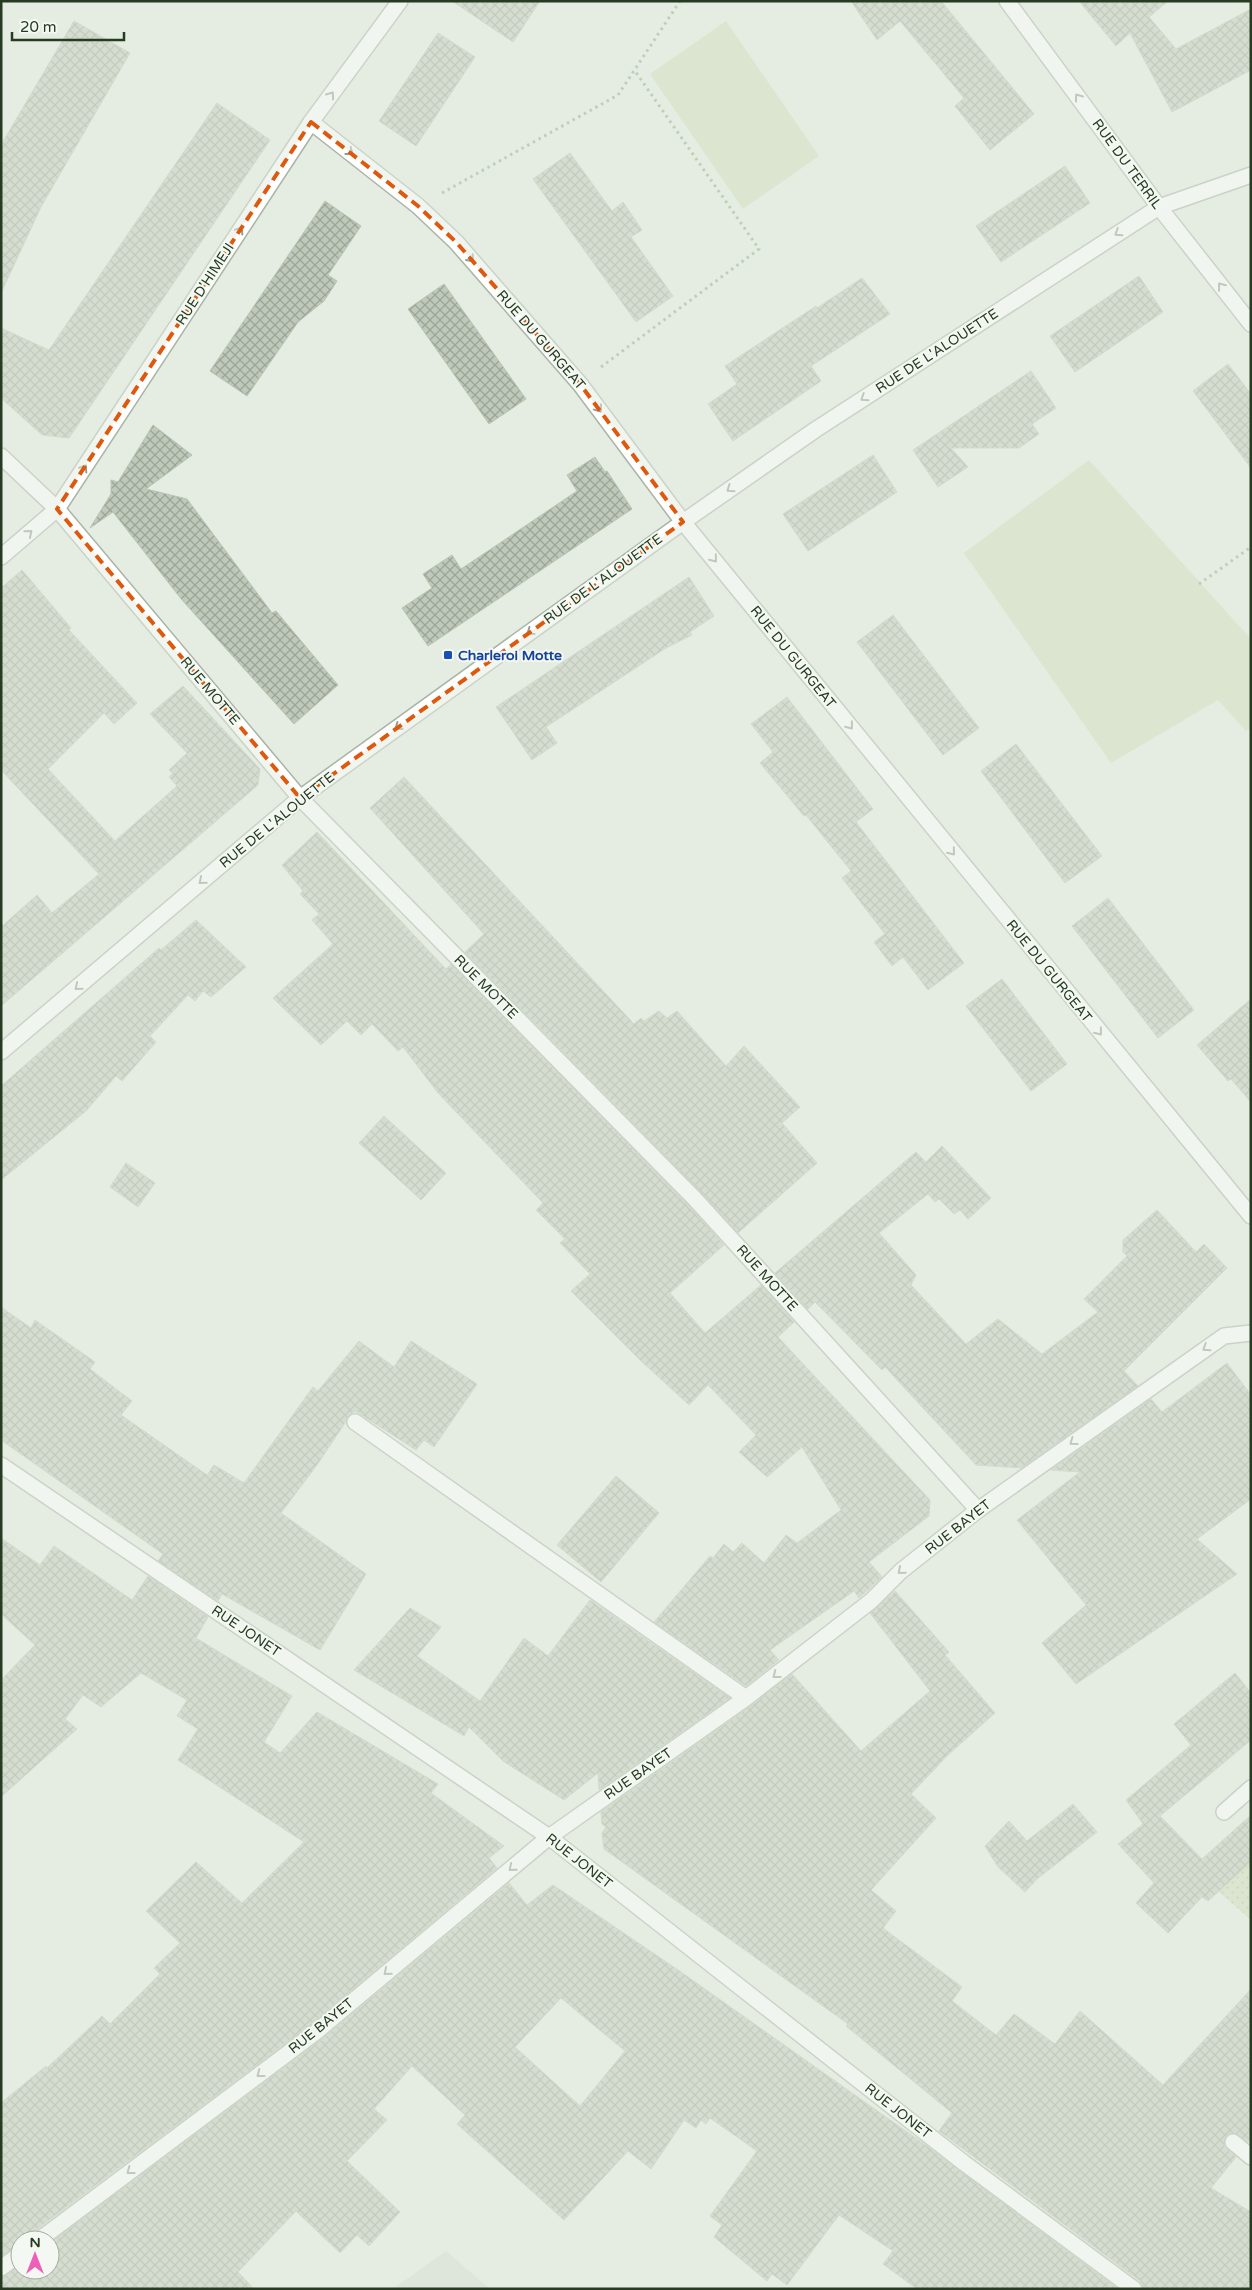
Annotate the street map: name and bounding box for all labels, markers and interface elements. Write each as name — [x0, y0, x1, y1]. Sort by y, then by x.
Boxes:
scale bar — [12, 10, 125, 42]
text: 20 m — [20, 18, 57, 36]
one-way arrow — [325, 91, 334, 101]
one-way arrow — [1075, 93, 1084, 103]
street label: RUE DU TERRIL — [1089, 116, 1165, 212]
one-way arrow — [344, 146, 353, 155]
one-way arrow — [234, 226, 243, 236]
one-way arrow — [1114, 227, 1123, 237]
street label: RUE D'HIMEJI — [172, 240, 238, 328]
one-way arrow — [466, 253, 474, 262]
one-way arrow — [1218, 283, 1226, 292]
street label: RUE DU GURGEAT — [493, 287, 589, 394]
street label: RUE DE L'ALOUETTE — [872, 305, 1002, 397]
one-way arrow — [861, 392, 870, 402]
one-way arrow — [593, 403, 602, 413]
one-way arrow — [78, 465, 87, 474]
one-way arrow — [726, 483, 735, 493]
one-way arrow — [24, 529, 33, 538]
street label: RUE DE L'ALOUETTE — [540, 530, 666, 628]
one-way arrow — [708, 554, 717, 563]
street label: RUE DU GURGEAT — [747, 602, 840, 712]
one-way arrow — [526, 626, 536, 635]
place label: Charleroi Motte — [458, 647, 562, 664]
marker: Charleroi Motte — [442, 649, 454, 661]
street label: RUE MOTTE — [177, 654, 243, 729]
one-way arrow — [844, 720, 852, 729]
one-way arrow — [394, 721, 404, 730]
street label: RUE DE L'ALOUETTE — [216, 768, 338, 872]
one-way arrow — [947, 846, 955, 855]
one-way arrow — [198, 876, 207, 885]
street label: RUE DU GURGEAT — [1003, 916, 1096, 1026]
street label: RUE MOTTE — [450, 951, 522, 1023]
one-way arrow — [75, 981, 84, 990]
one-way arrow — [1093, 1027, 1102, 1036]
street label: RUE MOTTE — [733, 1241, 801, 1315]
one-way arrow — [1202, 1342, 1211, 1351]
one-way arrow — [1069, 1436, 1079, 1445]
street label: RUE BAYET — [922, 1496, 995, 1558]
one-way arrow — [898, 1565, 907, 1574]
street label: RUE JONET — [208, 1602, 284, 1661]
one-way arrow — [773, 1669, 782, 1677]
street label: RUE BAYET — [601, 1744, 676, 1804]
street label: RUE JONET — [542, 1830, 616, 1893]
one-way arrow — [509, 1863, 518, 1871]
one-way arrow — [384, 1967, 393, 1975]
street label: RUE BAYET — [285, 1994, 357, 2057]
one-way arrow — [257, 2068, 266, 2076]
street label: RUE JONET — [861, 2080, 935, 2143]
one-way arrow — [127, 2166, 136, 2174]
north arrow — [10, 2230, 60, 2280]
text: N — [29, 2234, 41, 2251]

